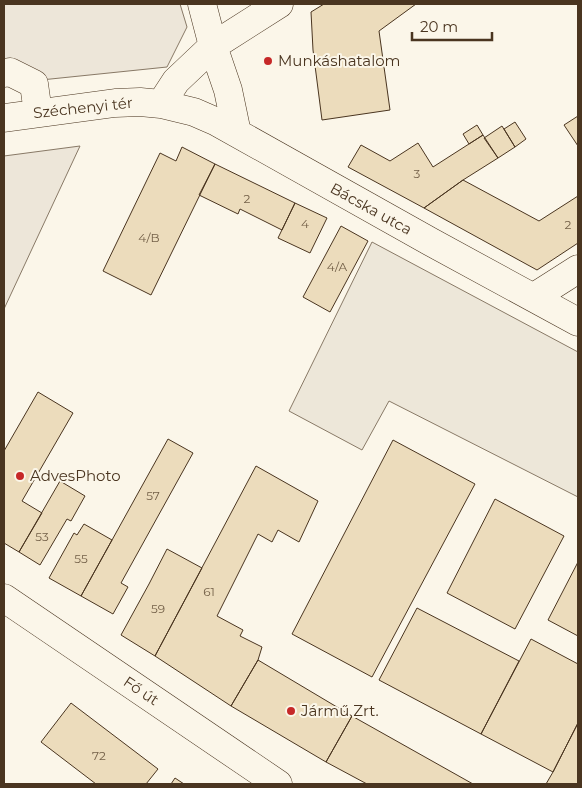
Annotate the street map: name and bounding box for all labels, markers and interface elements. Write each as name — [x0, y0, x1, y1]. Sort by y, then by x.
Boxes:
scale bar — [412, 10, 492, 42]
text: 20 m — [420, 17, 458, 36]
place label: Munkáshatalom — [278, 51, 401, 70]
marker: Munkáshatalom — [262, 55, 274, 67]
street label: Széchenyi tér — [32, 93, 134, 122]
house number: 3 — [414, 166, 421, 181]
street label: Bácska utca — [327, 178, 416, 239]
house number: 2 — [244, 191, 251, 206]
house number: 4 — [301, 216, 309, 231]
house number: 2 — [565, 217, 572, 232]
house number: 4/B — [138, 230, 160, 245]
house number: 4/A — [327, 259, 348, 274]
place label: AdvesPhoto — [30, 466, 121, 485]
marker: AdvesPhoto — [14, 470, 26, 482]
house number: 57 — [146, 488, 160, 503]
house number: 53 — [35, 529, 49, 544]
house number: 55 — [74, 551, 88, 566]
house number: 61 — [203, 584, 215, 599]
house number: 59 — [151, 601, 165, 616]
street label: Fő út — [120, 672, 163, 709]
place label: Jármű Zrt. — [300, 701, 379, 720]
marker: Jármű Zrt. — [285, 705, 297, 717]
house number: 72 — [92, 748, 106, 763]

